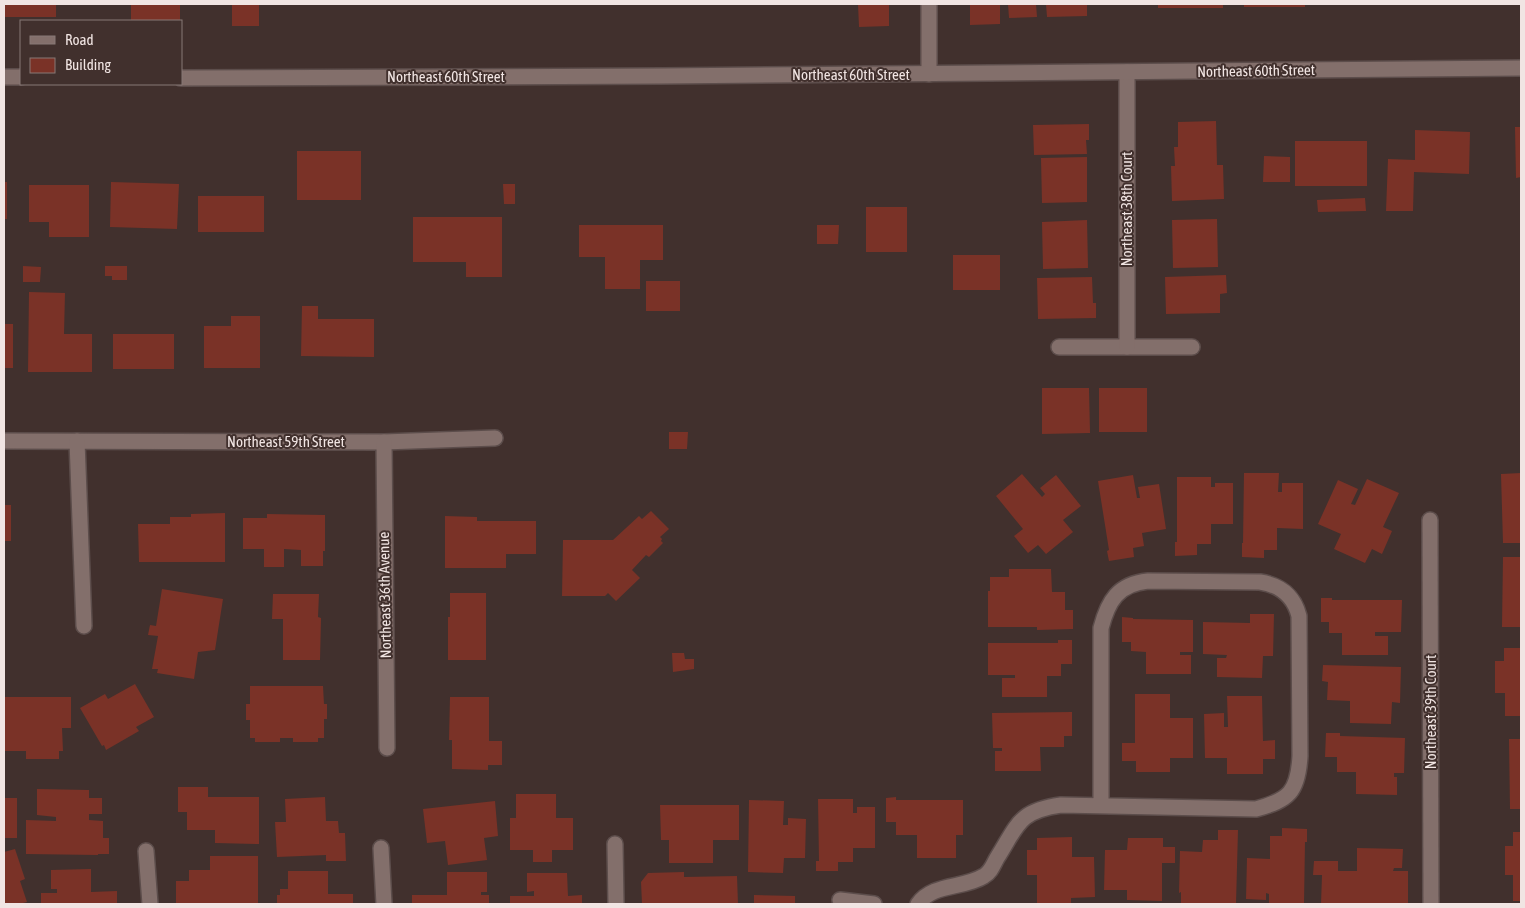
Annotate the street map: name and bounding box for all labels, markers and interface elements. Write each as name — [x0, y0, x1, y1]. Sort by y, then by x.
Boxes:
legend — [20, 20, 182, 85]
text: Road — [65, 31, 94, 48]
text: Building — [65, 56, 111, 73]
street label: Northeast 60th Street — [1197, 61, 1315, 80]
street label: Northeast 60th Street — [792, 66, 910, 83]
street label: Northeast 60th Street — [387, 68, 505, 85]
street label: Northeast 38th Court — [1118, 152, 1135, 266]
street label: Northeast 59th Street — [227, 433, 345, 450]
street label: Northeast 36th Avenue — [375, 531, 394, 658]
street label: Northeast 39th Court — [1422, 655, 1439, 769]

